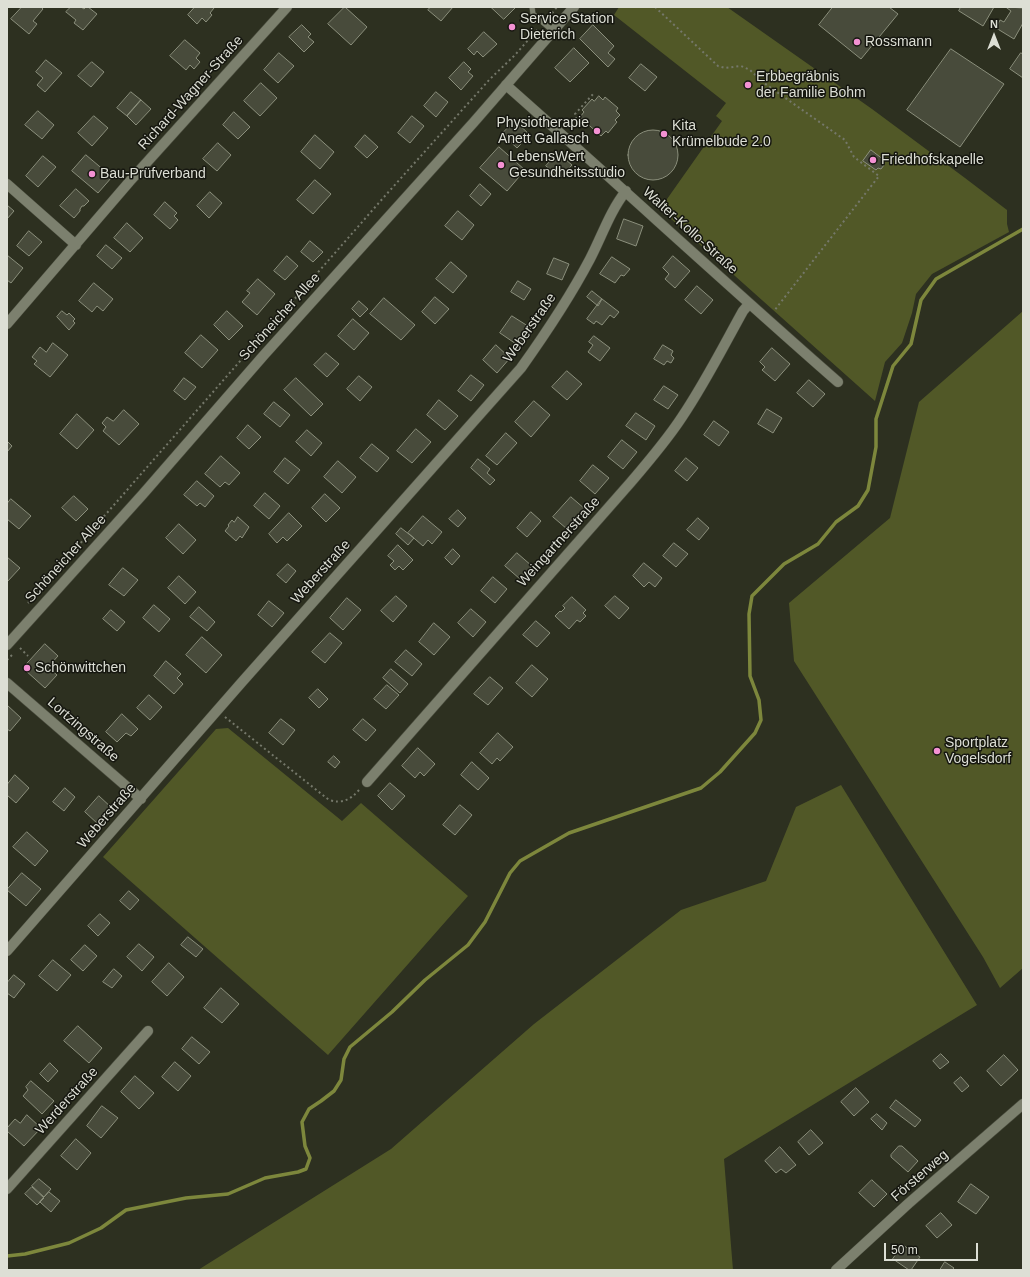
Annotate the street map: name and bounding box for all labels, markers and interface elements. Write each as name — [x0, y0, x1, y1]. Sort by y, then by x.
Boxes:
place label: Service Station Dieterich — [520, 11, 614, 44]
north arrow — [974, 16, 1014, 56]
text: N — [990, 18, 998, 30]
marker: Service Station Dieterich — [507, 22, 517, 32]
street label: Richard-Wagner-Straße — [135, 32, 247, 154]
place label: Rossmann — [865, 34, 932, 50]
marker: Rossmann — [852, 37, 862, 47]
place label: Erbbegräbnis der Familie Bohm — [756, 69, 866, 102]
marker: Erbbegräbnis der Familie Bohm — [743, 80, 753, 90]
place label: Physiotherapie Anett Gallasch — [496, 115, 589, 148]
place label: Kita Krümelbude 2.0 — [672, 118, 771, 150]
marker: Physiotherapie Anett Gallasch — [592, 126, 602, 136]
marker: Kita Krümelbude 2.0 — [659, 129, 669, 139]
place label: LebensWert Gesundheitsstudio — [509, 149, 625, 182]
place label: Friedhofskapelle — [881, 152, 984, 168]
marker: Friedhofskapelle — [868, 155, 878, 165]
marker: LebensWert Gesundheitsstudio — [496, 160, 506, 170]
place label: Bau-Prüfverband — [100, 166, 206, 182]
marker: Bau-Prüfverband — [87, 169, 97, 179]
street label: Walter-Kollo-Straße — [639, 184, 741, 278]
street label: Schöneicher Allee — [236, 269, 324, 365]
street label: Weberstraße — [500, 290, 560, 366]
street label: Weingartnerstraße — [514, 493, 604, 591]
street label: Schöneicher Allee — [22, 511, 110, 607]
street label: Weberstraße — [288, 536, 354, 608]
place label: Schönwittchen — [35, 660, 126, 676]
marker: Schönwittchen — [22, 663, 32, 673]
street label: Lortzingstraße — [44, 694, 122, 766]
place label: Sportplatz Vogelsdorf — [945, 735, 1011, 768]
marker: Sportplatz Vogelsdorf — [932, 746, 942, 756]
street label: Weberstraße — [74, 780, 140, 852]
street label: Werderstraße — [32, 1064, 102, 1138]
street label: Försterweg — [888, 1147, 952, 1205]
scale bar — [886, 1235, 980, 1261]
text: 50 m — [891, 1243, 918, 1257]

